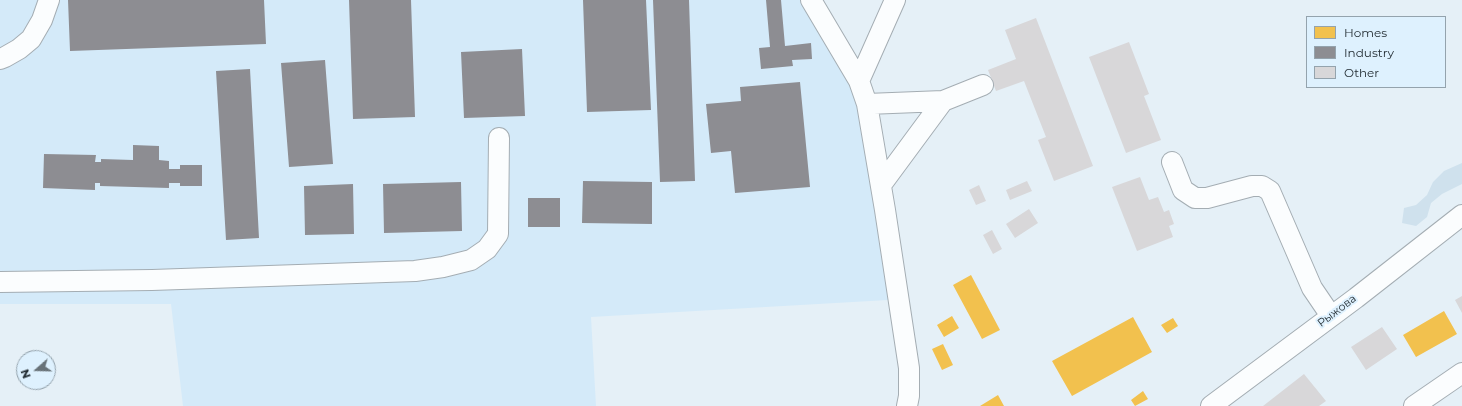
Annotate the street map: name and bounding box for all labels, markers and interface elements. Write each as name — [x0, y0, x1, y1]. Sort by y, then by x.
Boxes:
legend — [1306, 16, 1446, 88]
text: Homes — [1344, 25, 1387, 40]
text: Industry — [1344, 45, 1394, 60]
text: Other — [1344, 65, 1379, 80]
street label: Рыжова — [1315, 292, 1359, 330]
north arrow — [16, 350, 56, 390]
text: N — [18, 367, 34, 380]

